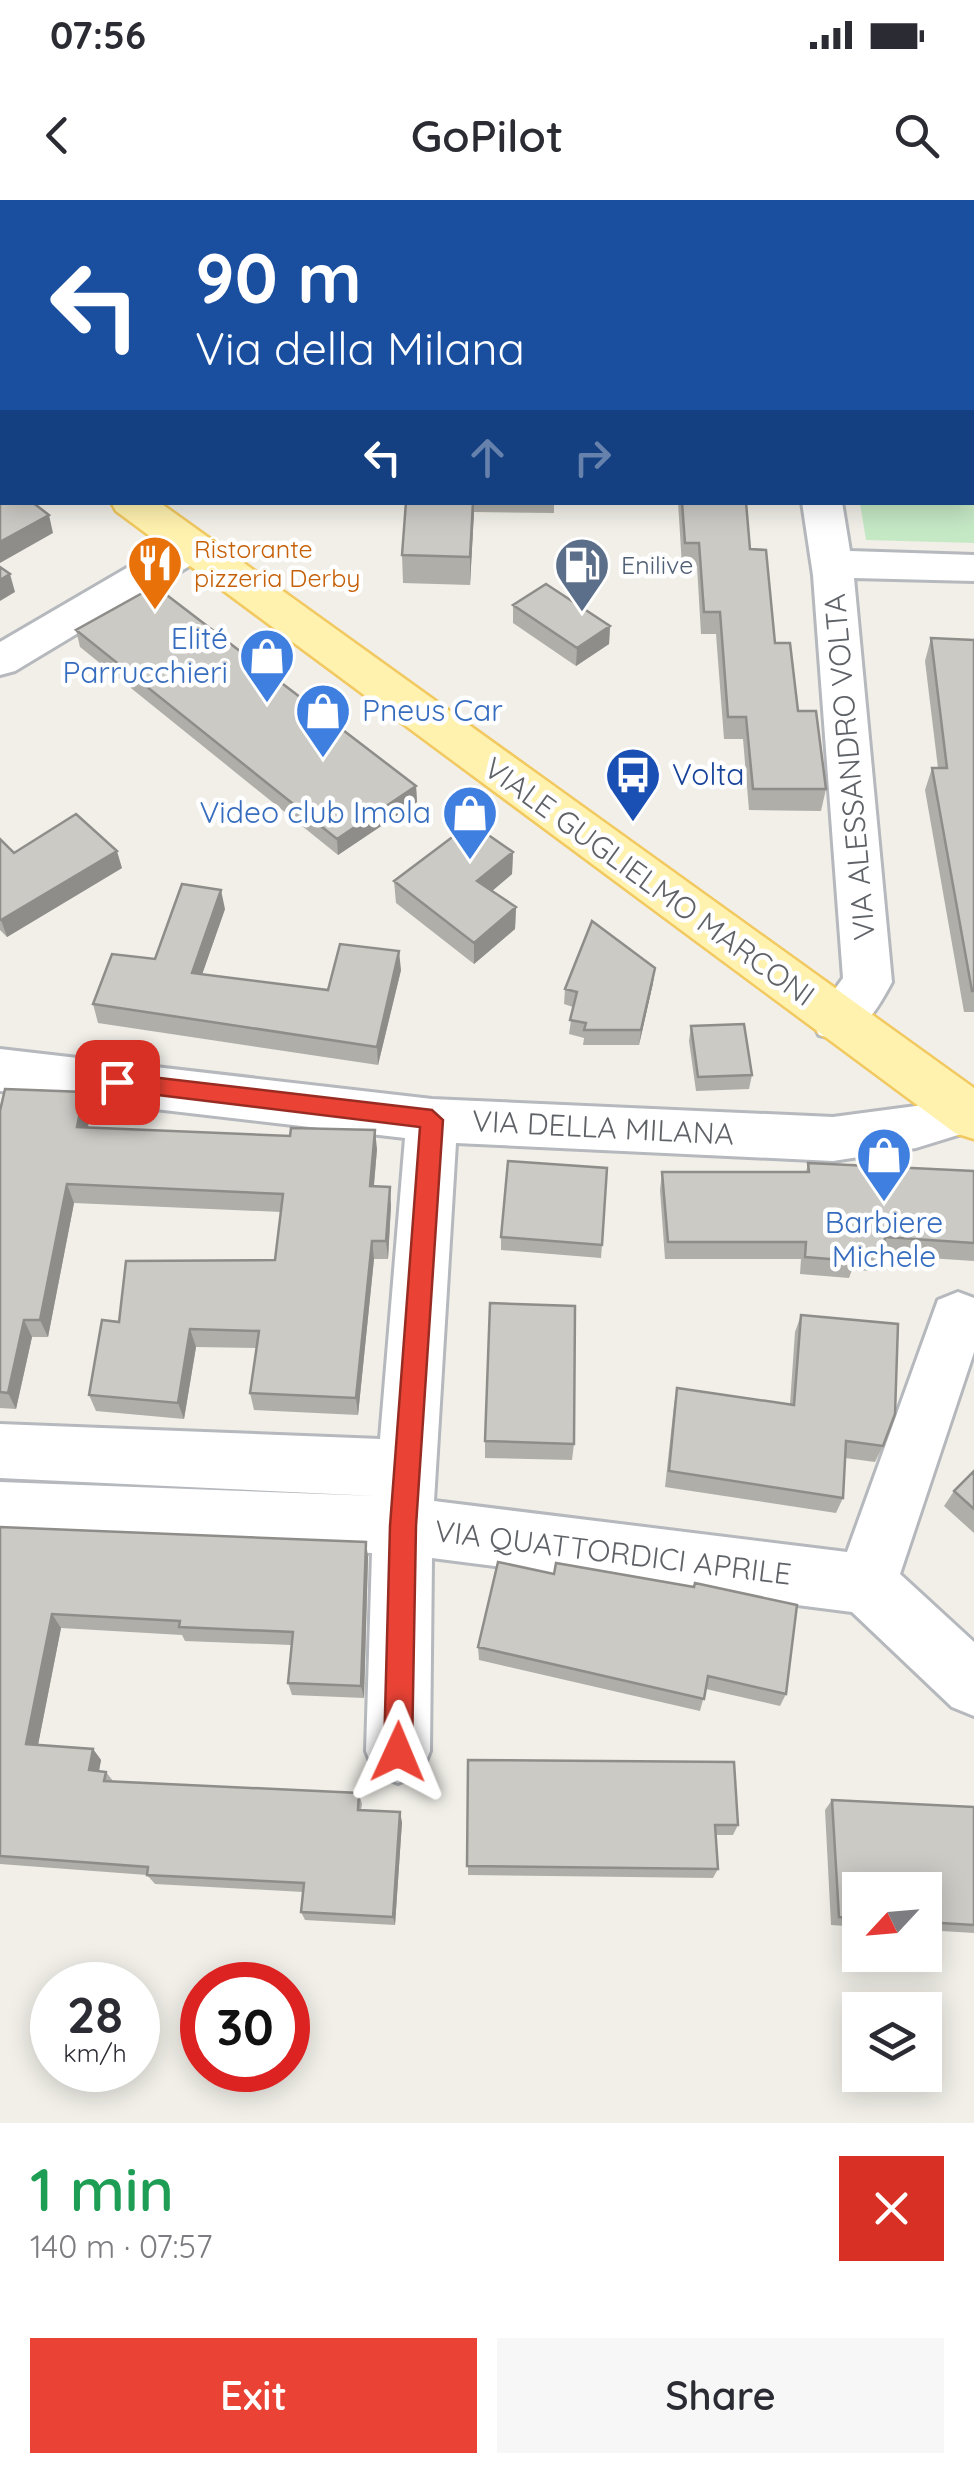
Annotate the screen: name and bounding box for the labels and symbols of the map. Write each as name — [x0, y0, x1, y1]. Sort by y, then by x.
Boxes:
restaurant icon: Ristorante pizzeria Derby — [125, 533, 185, 612]
place label: Ristorante pizzeria Derby — [194, 533, 361, 593]
fuel station icon: Enilive — [552, 535, 612, 614]
place label: Enilive — [621, 549, 693, 580]
street label: VIA ALESSANDRO VOLTA — [815, 592, 883, 942]
place label: Elité Parrucchieri — [62, 619, 228, 691]
shop icon: Elité Parrucchieri — [237, 626, 297, 705]
shop icon: Pneus Car — [293, 681, 353, 760]
place label: Pneus Car — [362, 691, 503, 729]
bus stop icon: Volta — [603, 745, 663, 824]
street label: VIALE GUGLIELMO MARCONI — [477, 748, 822, 1014]
place label: Volta — [672, 755, 745, 793]
shop icon: Video club Imola — [440, 783, 500, 862]
place label: Video club Imola — [199, 793, 431, 831]
pin — [75, 1040, 160, 1125]
street label: VIA DELLA MILANA — [471, 1101, 735, 1153]
shop icon: Barbiere Michele — [854, 1125, 914, 1204]
place label: Barbiere Michele — [825, 1203, 943, 1275]
street label: VIA QUATTORDICI APRILE — [433, 1511, 794, 1593]
position arrow — [346, 1700, 450, 1804]
north arrow — [842, 1872, 942, 1972]
speed limit sign: 30 — [180, 1962, 310, 2092]

